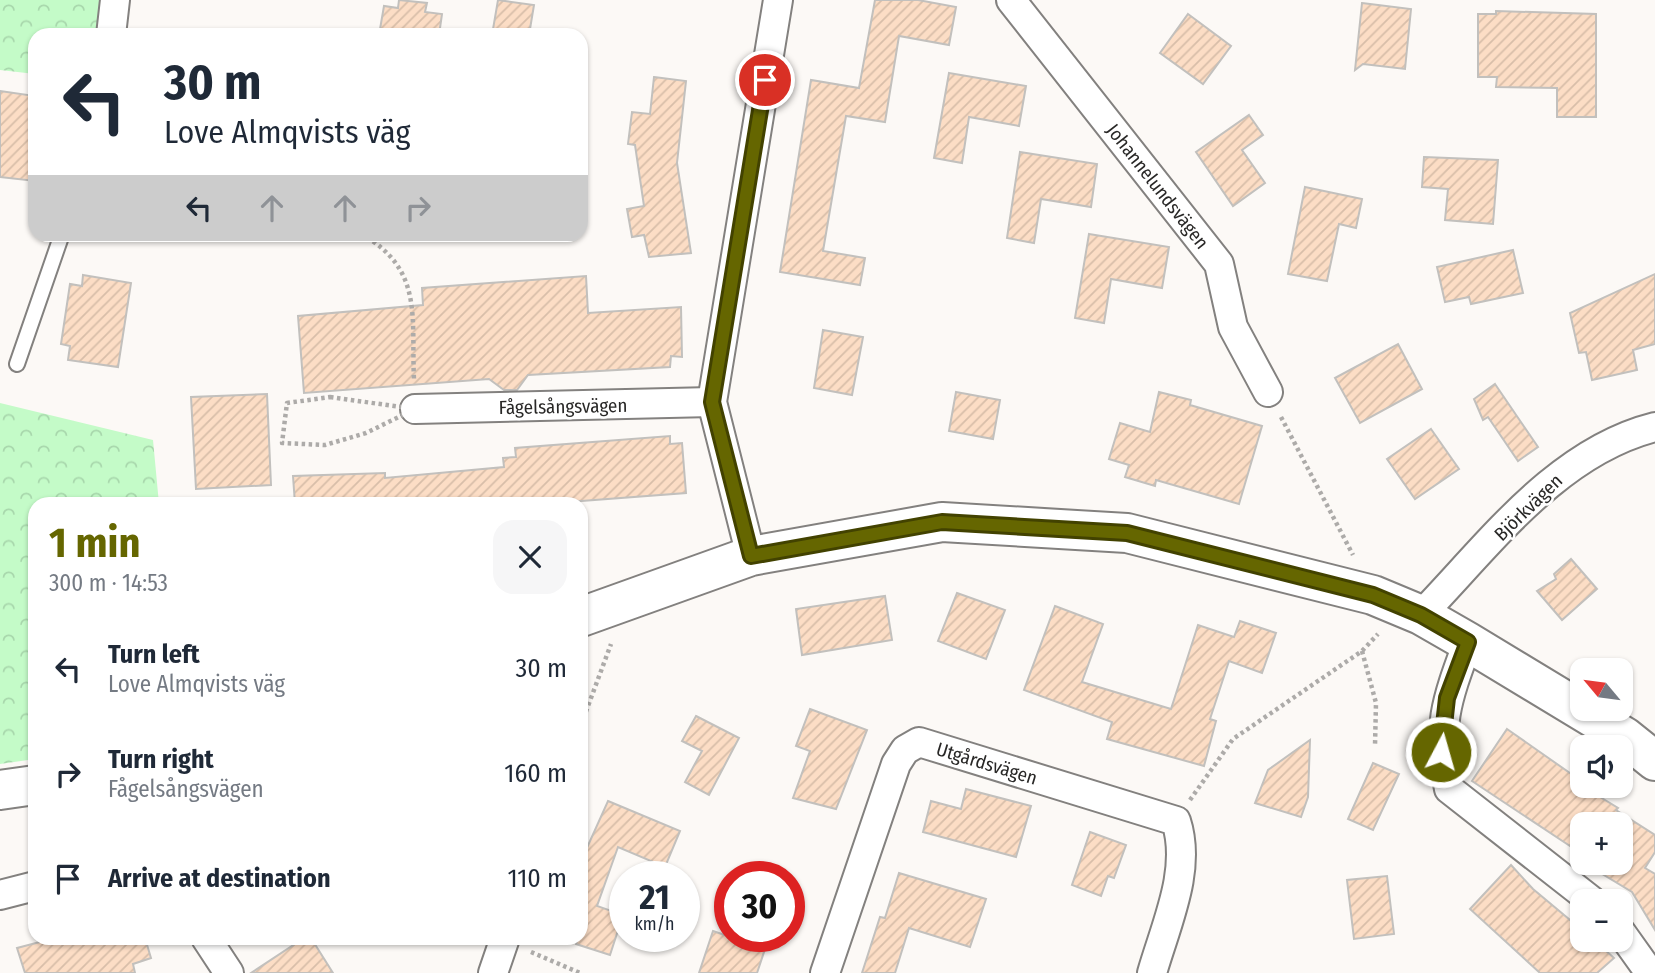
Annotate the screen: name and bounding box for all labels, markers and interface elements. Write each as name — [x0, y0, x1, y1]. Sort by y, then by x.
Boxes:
pin — [735, 50, 795, 110]
text: 30 m — [164, 53, 262, 112]
icon: left — [49, 56, 140, 147]
icon: arrive — [746, 61, 784, 99]
text: Love Almqvists väg — [164, 113, 410, 151]
street label: Johannelundsvägen — [1102, 119, 1214, 253]
icon: left — [180, 189, 218, 227]
icon: ahead — [253, 189, 291, 227]
icon: ahead — [326, 189, 364, 227]
icon: right — [399, 189, 437, 227]
street label: Fågelsångsvägen — [499, 394, 628, 419]
street label: Björkvägen — [1489, 469, 1567, 546]
text: 1 min — [49, 518, 140, 568]
button: close — [493, 520, 567, 594]
text: 300 m · 14:53 — [49, 569, 168, 597]
text: Turn left — [108, 639, 200, 670]
icon: left — [49, 650, 87, 688]
text: 30 m — [516, 653, 567, 684]
north arrow — [1570, 658, 1633, 721]
map controls — [1570, 658, 1633, 952]
text: Love Almqvists väg — [108, 670, 285, 698]
position arrow — [1404, 715, 1478, 789]
button: sound — [1570, 735, 1633, 798]
street label: Utgårdsvägen — [934, 737, 1040, 790]
text: Turn right — [108, 744, 214, 775]
icon: right — [49, 755, 87, 793]
text: 160 m — [504, 758, 567, 789]
text: Fågelsångsvägen — [108, 775, 264, 803]
button: + — [1570, 812, 1633, 875]
icon: arrive — [49, 860, 87, 898]
speed limit sign: 30 — [714, 861, 805, 952]
text: Arrive at destination — [108, 863, 331, 894]
text: 110 m — [507, 863, 567, 894]
text: 21 — [639, 876, 670, 918]
button: − — [1570, 889, 1633, 952]
text: km/h — [634, 913, 675, 935]

